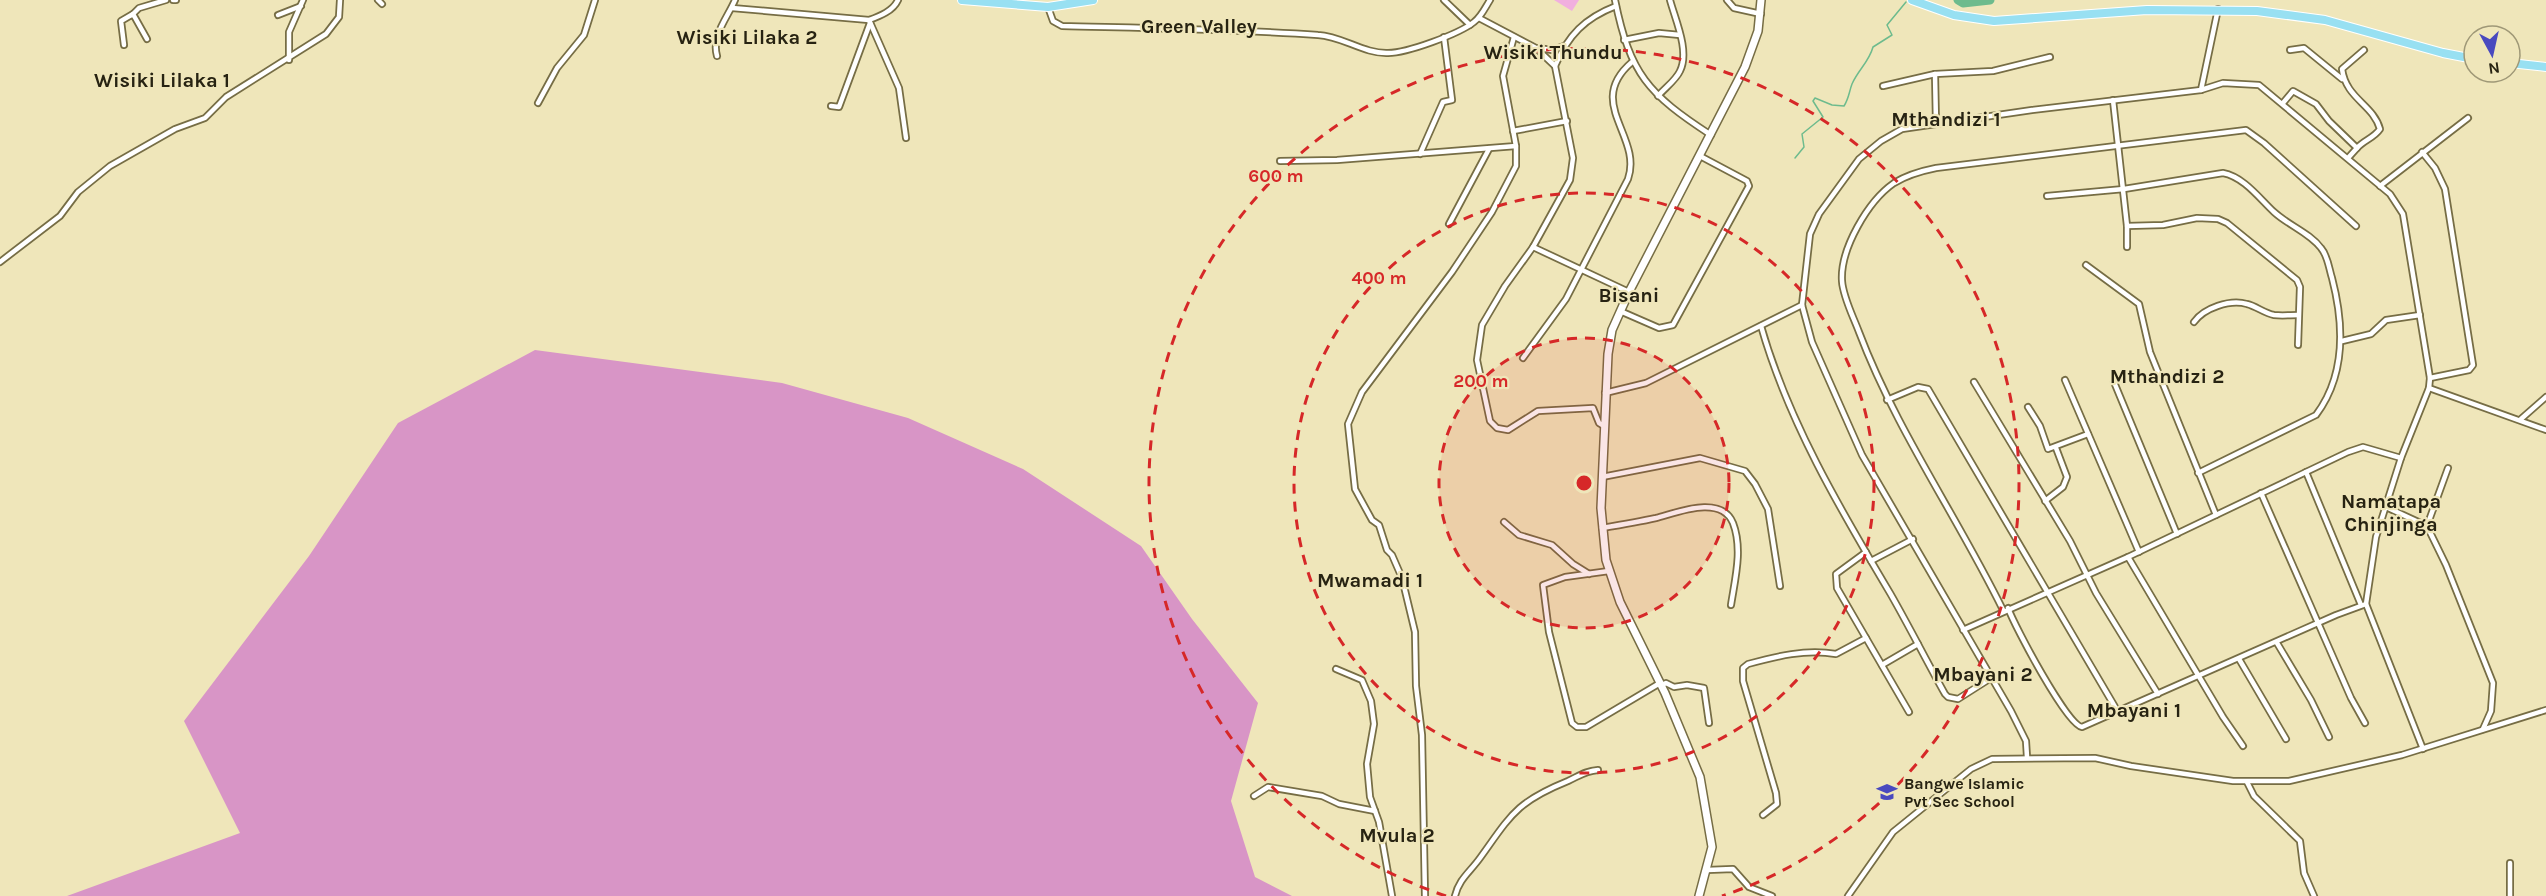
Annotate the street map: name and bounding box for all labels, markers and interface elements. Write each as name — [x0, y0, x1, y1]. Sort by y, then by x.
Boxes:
district label: Green Valley — [1141, 15, 1257, 38]
north arrow — [2462, 24, 2522, 84]
district label: Wisiki Lilaka 2 — [677, 26, 817, 49]
district label: Wisiki Thundu — [1484, 41, 1622, 64]
text: N — [2487, 58, 2501, 79]
district label: Wisiki Lilaka 1 — [94, 69, 230, 92]
district label: Mthandizi 1 — [1891, 108, 2001, 131]
text: 600 m — [1248, 165, 1304, 187]
text: 400 m — [1351, 267, 1407, 289]
district label: Bisani — [1599, 284, 1659, 307]
district label: Mthandizi 2 — [2110, 365, 2224, 388]
text: 200 m — [1453, 370, 1509, 392]
centre of rings — [1574, 473, 1594, 493]
district label: Namatapa Chinjinga — [2341, 490, 2441, 536]
district label: Mwamadi 1 — [1317, 569, 1423, 592]
district label: Mbayani 2 — [1933, 663, 2033, 686]
district label: Mbayani 1 — [2087, 699, 2181, 722]
place label: Bangwe Islamic Pvt Sec School — [1904, 774, 2024, 811]
school or university icon: Bangwe Islamic Pvt Sec School — [1875, 780, 1899, 804]
district label: Mvula 2 — [1359, 824, 1435, 847]

